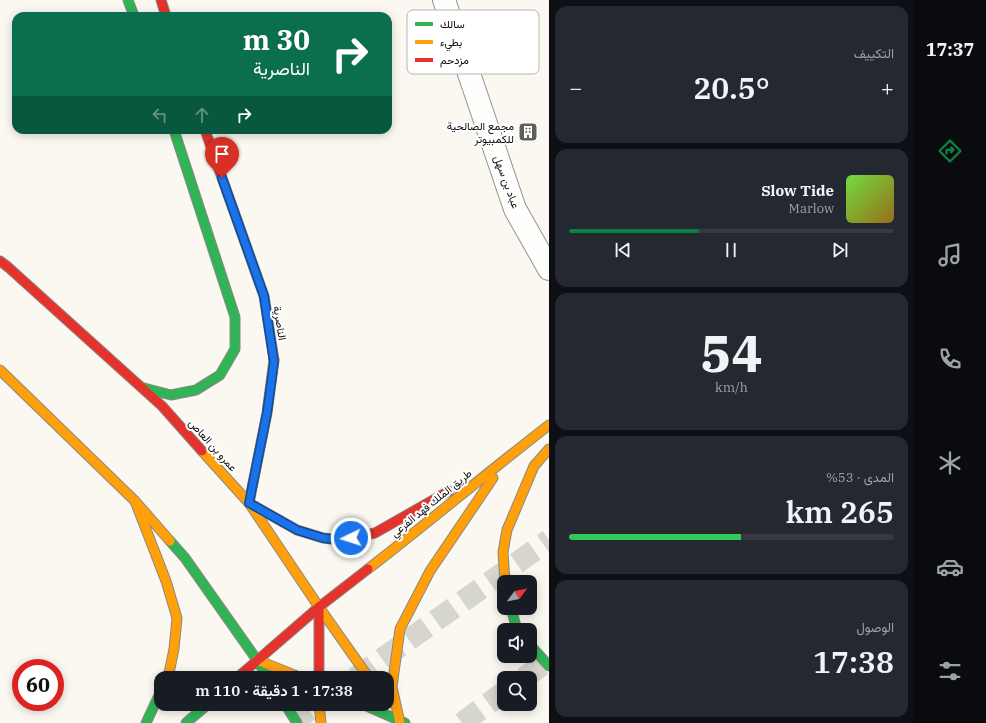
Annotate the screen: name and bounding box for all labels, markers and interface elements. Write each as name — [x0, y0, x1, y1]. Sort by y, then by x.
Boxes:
legend — [407, 10, 539, 74]
text: سالك — [440, 17, 465, 31]
text: 30 m — [243, 21, 310, 58]
icon: right — [324, 28, 376, 80]
text: بطيء — [440, 35, 462, 52]
text: 17:37 — [926, 38, 974, 61]
text: التكييف — [854, 45, 894, 62]
text: مزدحم — [440, 53, 469, 68]
text: الناصرية — [253, 57, 310, 80]
text: 20.5° — [693, 68, 770, 107]
text: − — [569, 73, 582, 102]
text: + — [881, 73, 894, 102]
icon: left — [149, 104, 171, 126]
icon: ahead — [191, 104, 213, 126]
icon: right — [233, 104, 255, 126]
place label: مجمع الصالحية للكمبيوتر — [447, 119, 514, 146]
building icon: مجمع الصالحية للكمبيوتر — [517, 121, 539, 143]
pin — [205, 137, 239, 178]
icon: directions — [936, 137, 964, 165]
icon: arrive — [211, 143, 233, 165]
street label: عباد بن سهل — [491, 154, 523, 211]
text: Slow Tide — [761, 181, 834, 200]
text: Marlow — [789, 200, 834, 217]
icon: previous — [612, 239, 634, 261]
icon: pause — [720, 239, 742, 261]
icon: next — [829, 239, 851, 261]
icon: music — [936, 241, 964, 269]
street label: الناصرية — [270, 305, 290, 341]
text: 54 — [700, 319, 763, 386]
icon: phone — [936, 345, 964, 373]
text: km/h — [715, 379, 748, 396]
street label: عمرو بن العاص — [186, 416, 240, 474]
icon: climate — [936, 449, 964, 477]
street label: طريق الملك فهد الفرعي — [388, 466, 476, 542]
text: المدى · 53% — [826, 469, 894, 486]
text: 265 km — [786, 492, 894, 531]
position arrow — [330, 517, 372, 559]
icon: car — [936, 553, 964, 581]
north arrow — [497, 575, 537, 615]
map controls — [497, 575, 537, 711]
text: الوصول — [856, 619, 894, 636]
button: sound — [497, 623, 537, 663]
text: 17:38 — [813, 642, 894, 681]
icon: filters — [936, 657, 964, 685]
speed limit sign: 60 — [12, 659, 64, 711]
button: search — [497, 671, 537, 711]
text: 17:38 · 1 دقيقة · 110 m — [195, 681, 353, 700]

